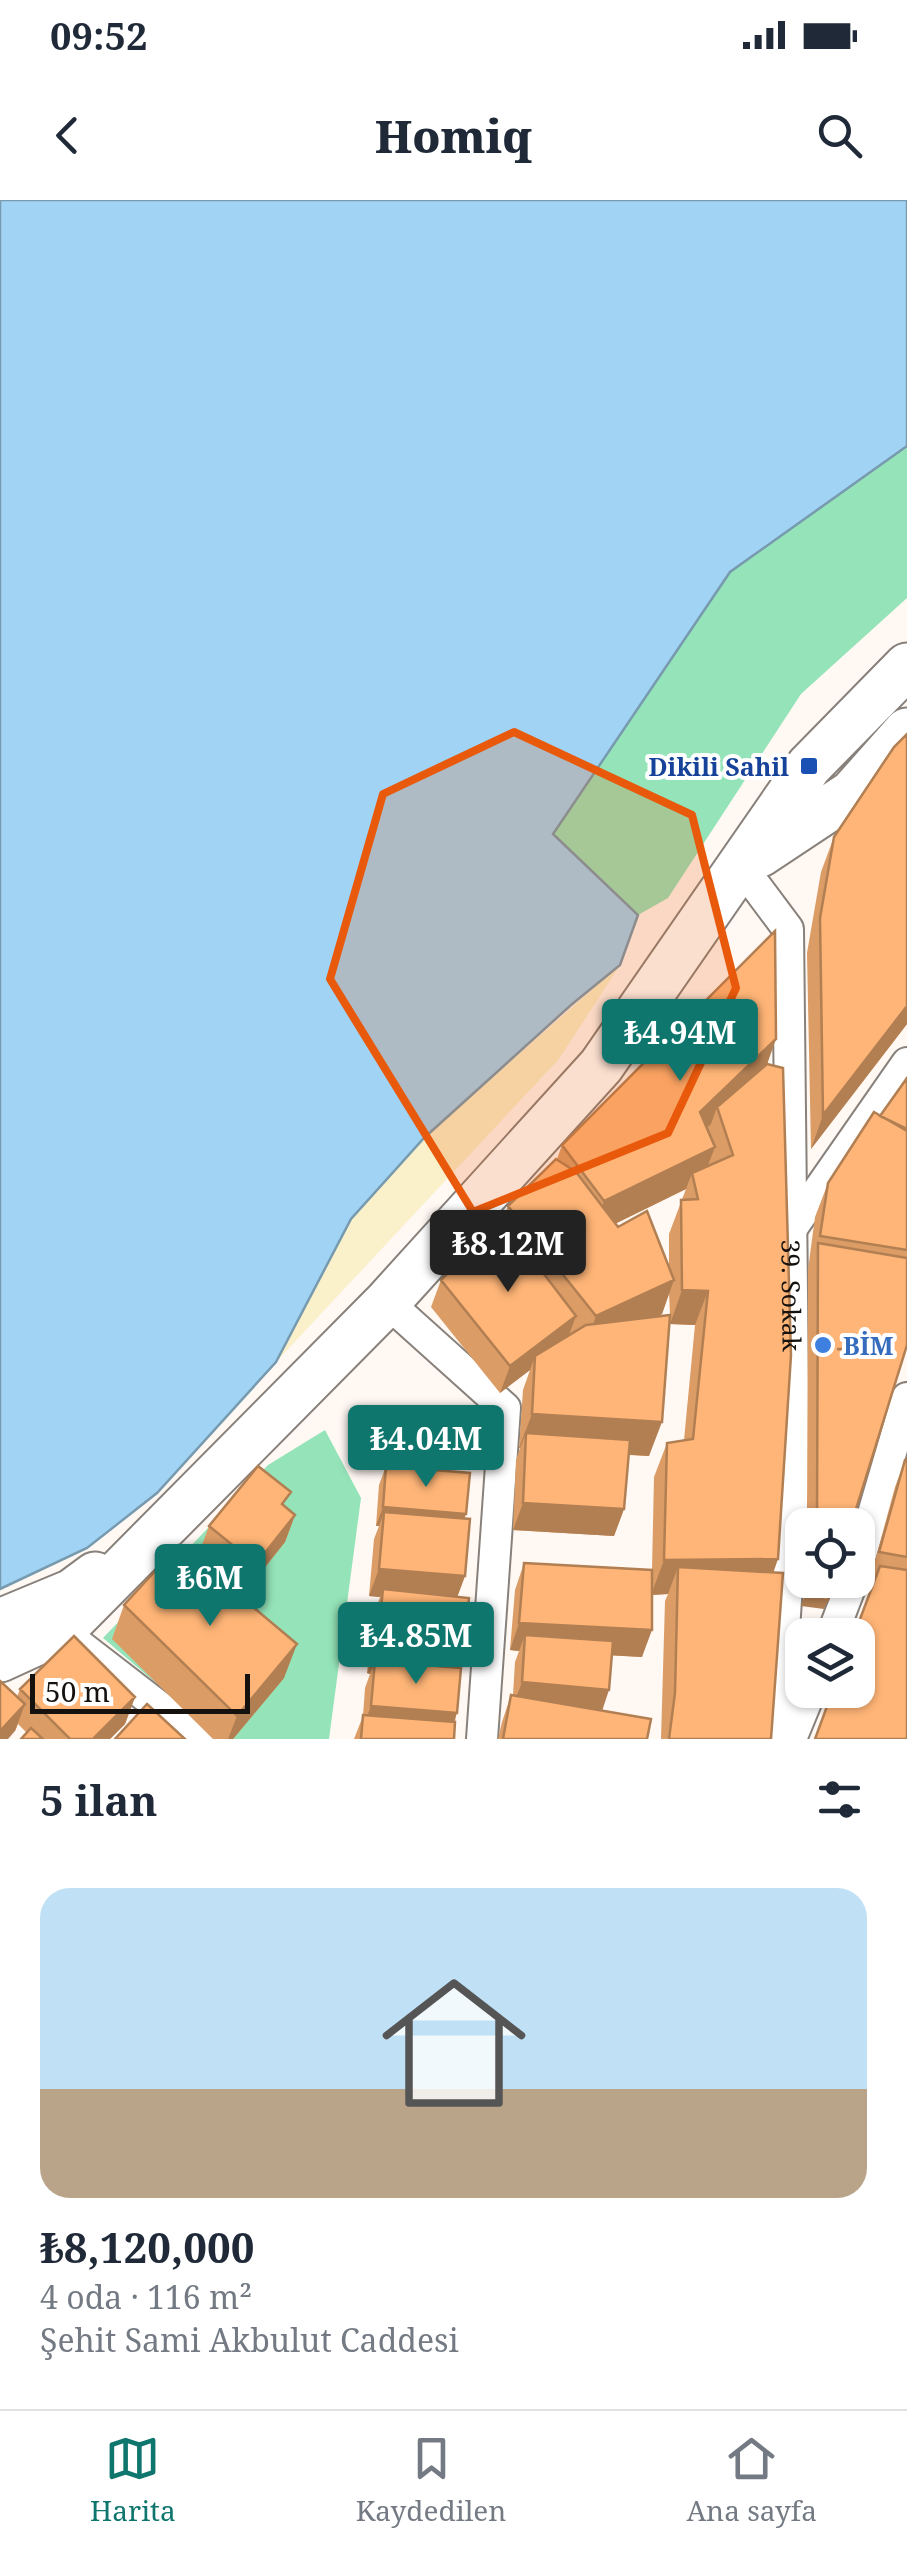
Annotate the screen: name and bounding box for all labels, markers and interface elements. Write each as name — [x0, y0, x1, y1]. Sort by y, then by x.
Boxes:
text: 09:52 — [50, 9, 147, 61]
text: Homiq — [375, 105, 532, 166]
icon: back — [40, 108, 95, 163]
icon: search — [812, 108, 867, 163]
place label: Dikili Sahil — [648, 749, 789, 783]
marker: Dikili Sahil — [798, 755, 820, 777]
pin: ₺4.94M — [599, 999, 761, 1084]
text: ₺4.94M — [624, 1010, 736, 1053]
pin: ₺8.12M — [427, 1210, 589, 1295]
text: ₺8.12M — [452, 1221, 564, 1264]
street label: 39. Sokak — [774, 1239, 810, 1352]
place label: BİM — [843, 1328, 894, 1362]
marker: BİM — [812, 1334, 834, 1356]
pin: ₺4.04M — [345, 1405, 507, 1490]
text: ₺4.04M — [370, 1416, 482, 1459]
map controls — [785, 1508, 875, 1708]
button: locate — [785, 1508, 875, 1598]
pin: ₺6M — [162, 1544, 258, 1629]
text: ₺6M — [177, 1555, 243, 1598]
pin: ₺4.85M — [335, 1602, 497, 1687]
text: ₺4.85M — [360, 1613, 472, 1656]
button: layers — [785, 1618, 875, 1708]
scale bar — [30, 1669, 250, 1714]
text: 50 m — [45, 1672, 110, 1710]
text: 5 ilan — [40, 1771, 157, 1828]
icon: filters — [812, 1772, 867, 1827]
icon: home — [364, 1953, 544, 2133]
text: ₺8,120,000 — [40, 2218, 255, 2275]
text: 4 oda · 116 m² — [40, 2275, 252, 2318]
text: Şehit Sami Akbulut Caddesi — [40, 2318, 459, 2361]
tab: Harita — [90, 2431, 176, 2529]
tab: Kaydedilen — [356, 2431, 506, 2529]
tab: Ana sayfa — [686, 2431, 817, 2529]

